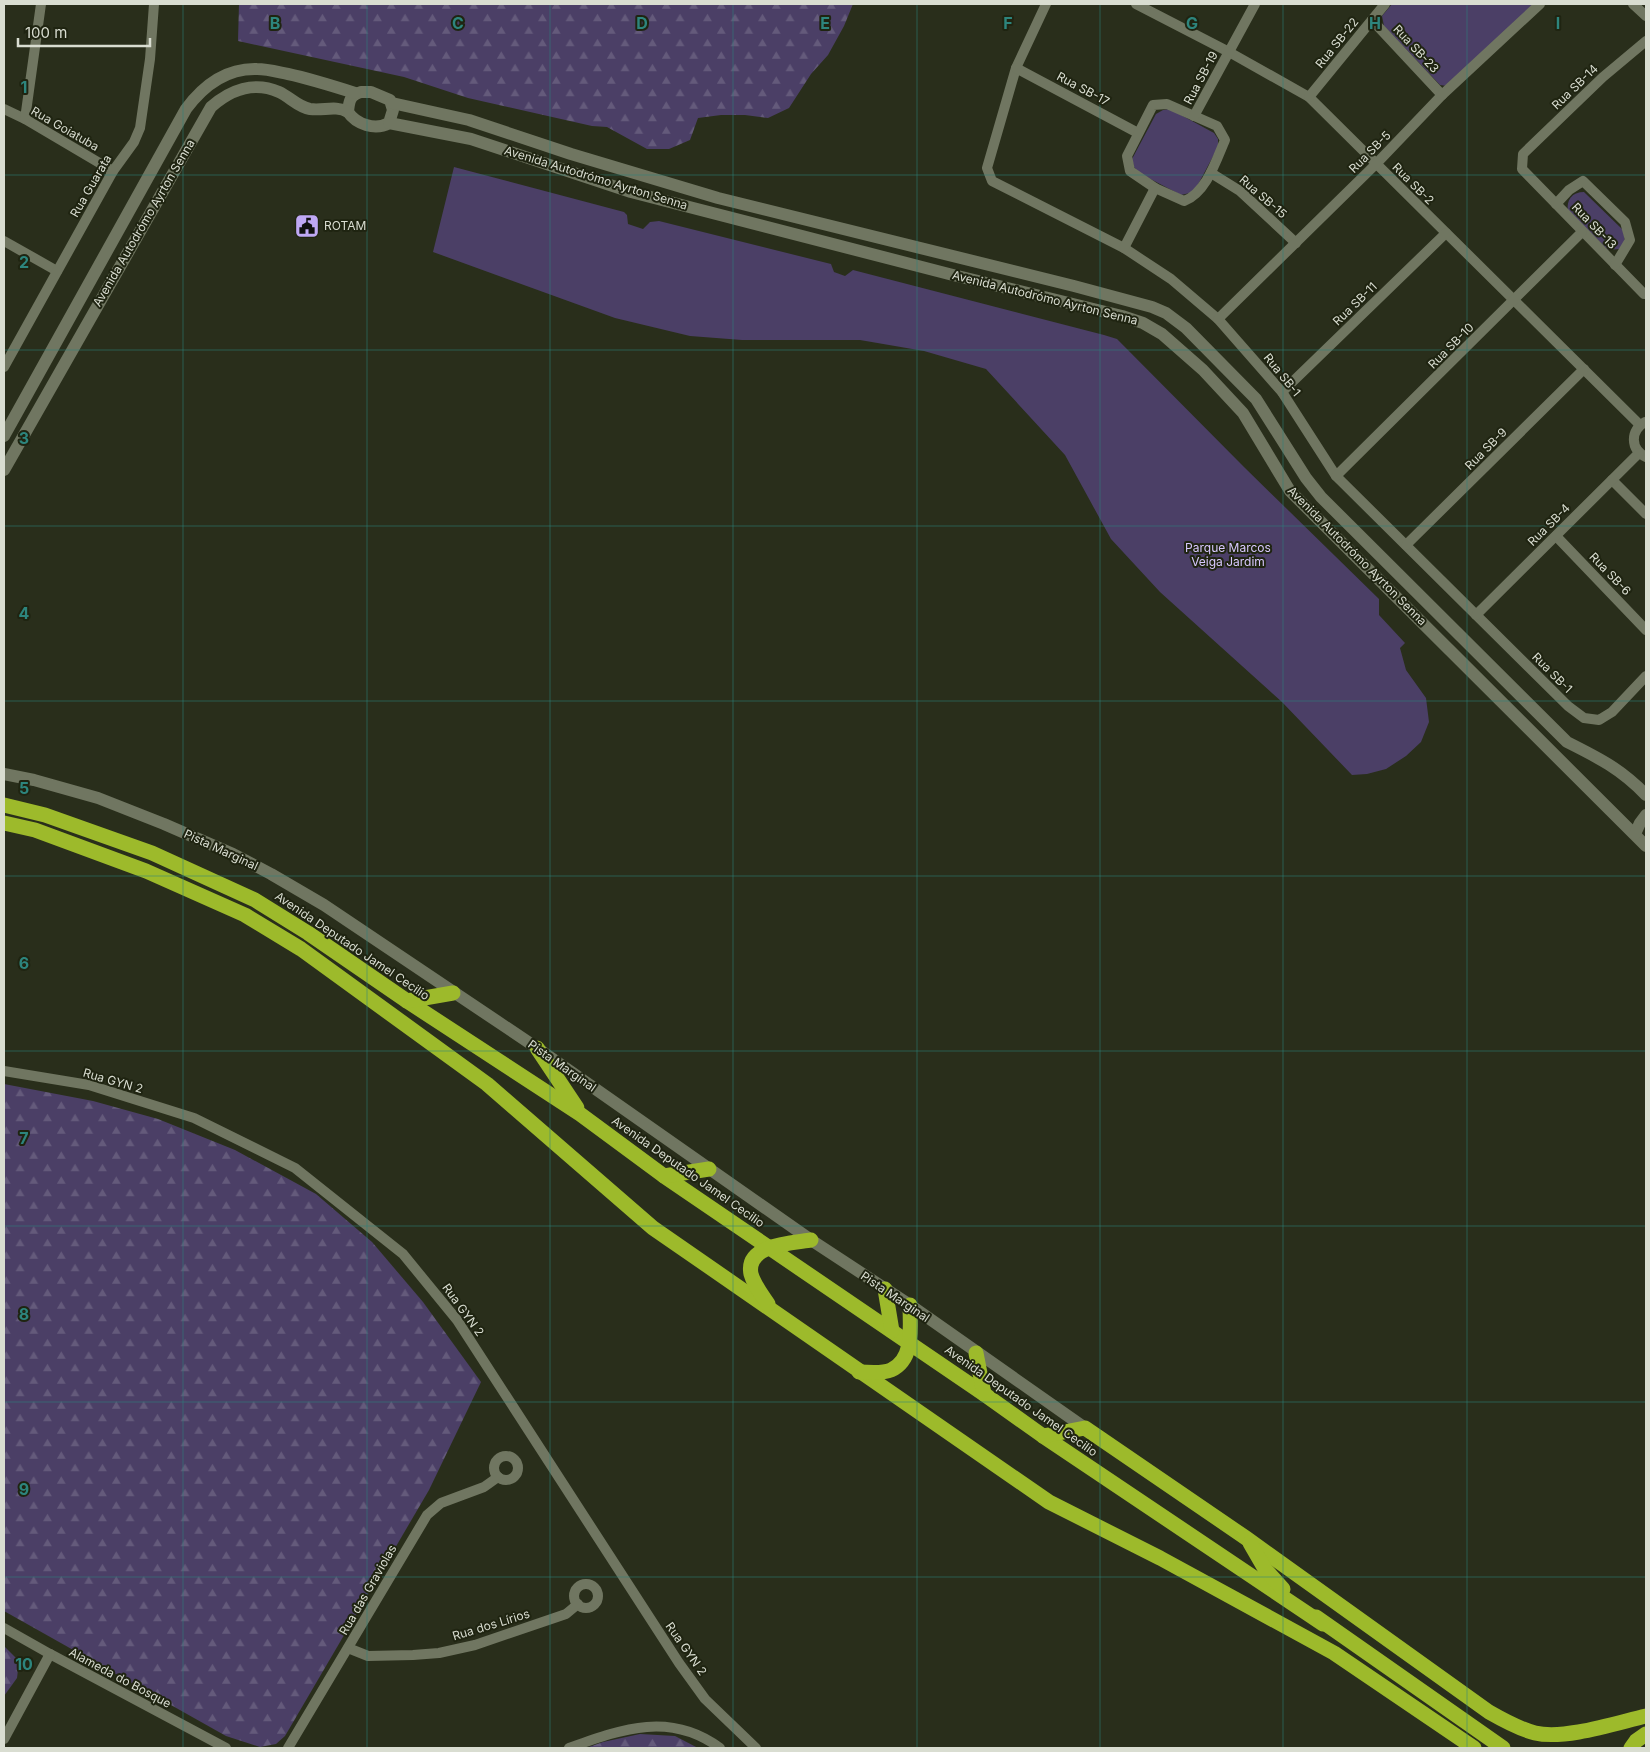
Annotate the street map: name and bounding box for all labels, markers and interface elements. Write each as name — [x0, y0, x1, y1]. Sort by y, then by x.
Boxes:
text: B — [270, 13, 280, 33]
text: C — [452, 13, 464, 33]
text: D — [636, 13, 648, 33]
text: E — [820, 13, 830, 33]
text: F — [1003, 13, 1013, 33]
text: G — [1186, 13, 1198, 33]
text: H — [1369, 13, 1381, 33]
text: I — [1556, 13, 1560, 33]
scale bar — [18, 15, 150, 47]
street label: Rua SB-22 — [1312, 15, 1361, 71]
street label: Rua SB-23 — [1390, 21, 1442, 76]
text: 100 m — [25, 23, 67, 42]
street label: Rua SB-19 — [1180, 48, 1221, 107]
street label: Rua SB-14 — [1548, 61, 1601, 112]
street label: Rua SB-17 — [1054, 68, 1112, 109]
text: 1 — [21, 77, 27, 97]
street label: Rua Goiatuba — [29, 103, 102, 154]
street label: Rua SB-5 — [1345, 127, 1394, 176]
street label: Avenida Autodrómo Ayrton Senna — [89, 136, 198, 309]
street label: Avenida Autodrómo Ayrton Senna — [503, 142, 690, 213]
street label: Rua Guarata — [67, 152, 114, 220]
street label: Rua SB-2 — [1389, 160, 1437, 208]
street label: Rua SB-15 — [1236, 172, 1290, 221]
street label: Rua SB-13 — [1569, 199, 1620, 252]
public building icon: ROTAM — [294, 213, 320, 239]
place label: ROTAM — [324, 218, 366, 233]
text: 2 — [19, 252, 29, 272]
street label: Avenida Autodrómo Ayrton Senna — [951, 267, 1139, 328]
street label: Rua SB-11 — [1329, 279, 1380, 328]
street label: Rua SB-10 — [1425, 320, 1477, 372]
street label: Rua SB-1 — [1261, 350, 1304, 399]
street label: Rua SB-9 — [1461, 424, 1510, 473]
text: 3 — [19, 428, 29, 448]
street label: Avenida Autodrómo Ayrton Senna — [1285, 483, 1430, 628]
street label: Rua SB-4 — [1524, 500, 1573, 549]
park label: Parque Marcos Veiga Jardim — [1185, 540, 1271, 569]
street label: Rua SB-6 — [1586, 549, 1634, 598]
text: 4 — [19, 603, 30, 623]
street label: Rua SB-1 — [1529, 649, 1576, 696]
text: 5 — [19, 778, 29, 798]
street label: Pista Marginal — [182, 826, 261, 873]
street label: Avenida Deputado Jamel Cecilio — [272, 888, 432, 1003]
text: 6 — [19, 953, 29, 973]
street label: Pista Marginal — [525, 1037, 599, 1095]
street label: Rua GYN 2 — [82, 1065, 145, 1096]
street label: Avenida Deputado Jamel Cecilio — [609, 1113, 768, 1230]
text: 7 — [19, 1128, 29, 1148]
street label: Pista Marginal — [858, 1268, 933, 1325]
street label: Rua GYN 2 — [439, 1280, 488, 1339]
text: 8 — [19, 1304, 29, 1324]
street label: Avenida Deputado Jamel Cecilio — [942, 1342, 1101, 1459]
text: 9 — [19, 1479, 29, 1499]
street label: Rua das Graviolas — [336, 1542, 399, 1637]
street label: Rua dos Lírios — [450, 1606, 531, 1643]
street label: Rua GYN 2 — [663, 1619, 710, 1678]
street label: Alameda do Bosque — [67, 1644, 174, 1711]
text: 10 — [15, 1654, 33, 1674]

